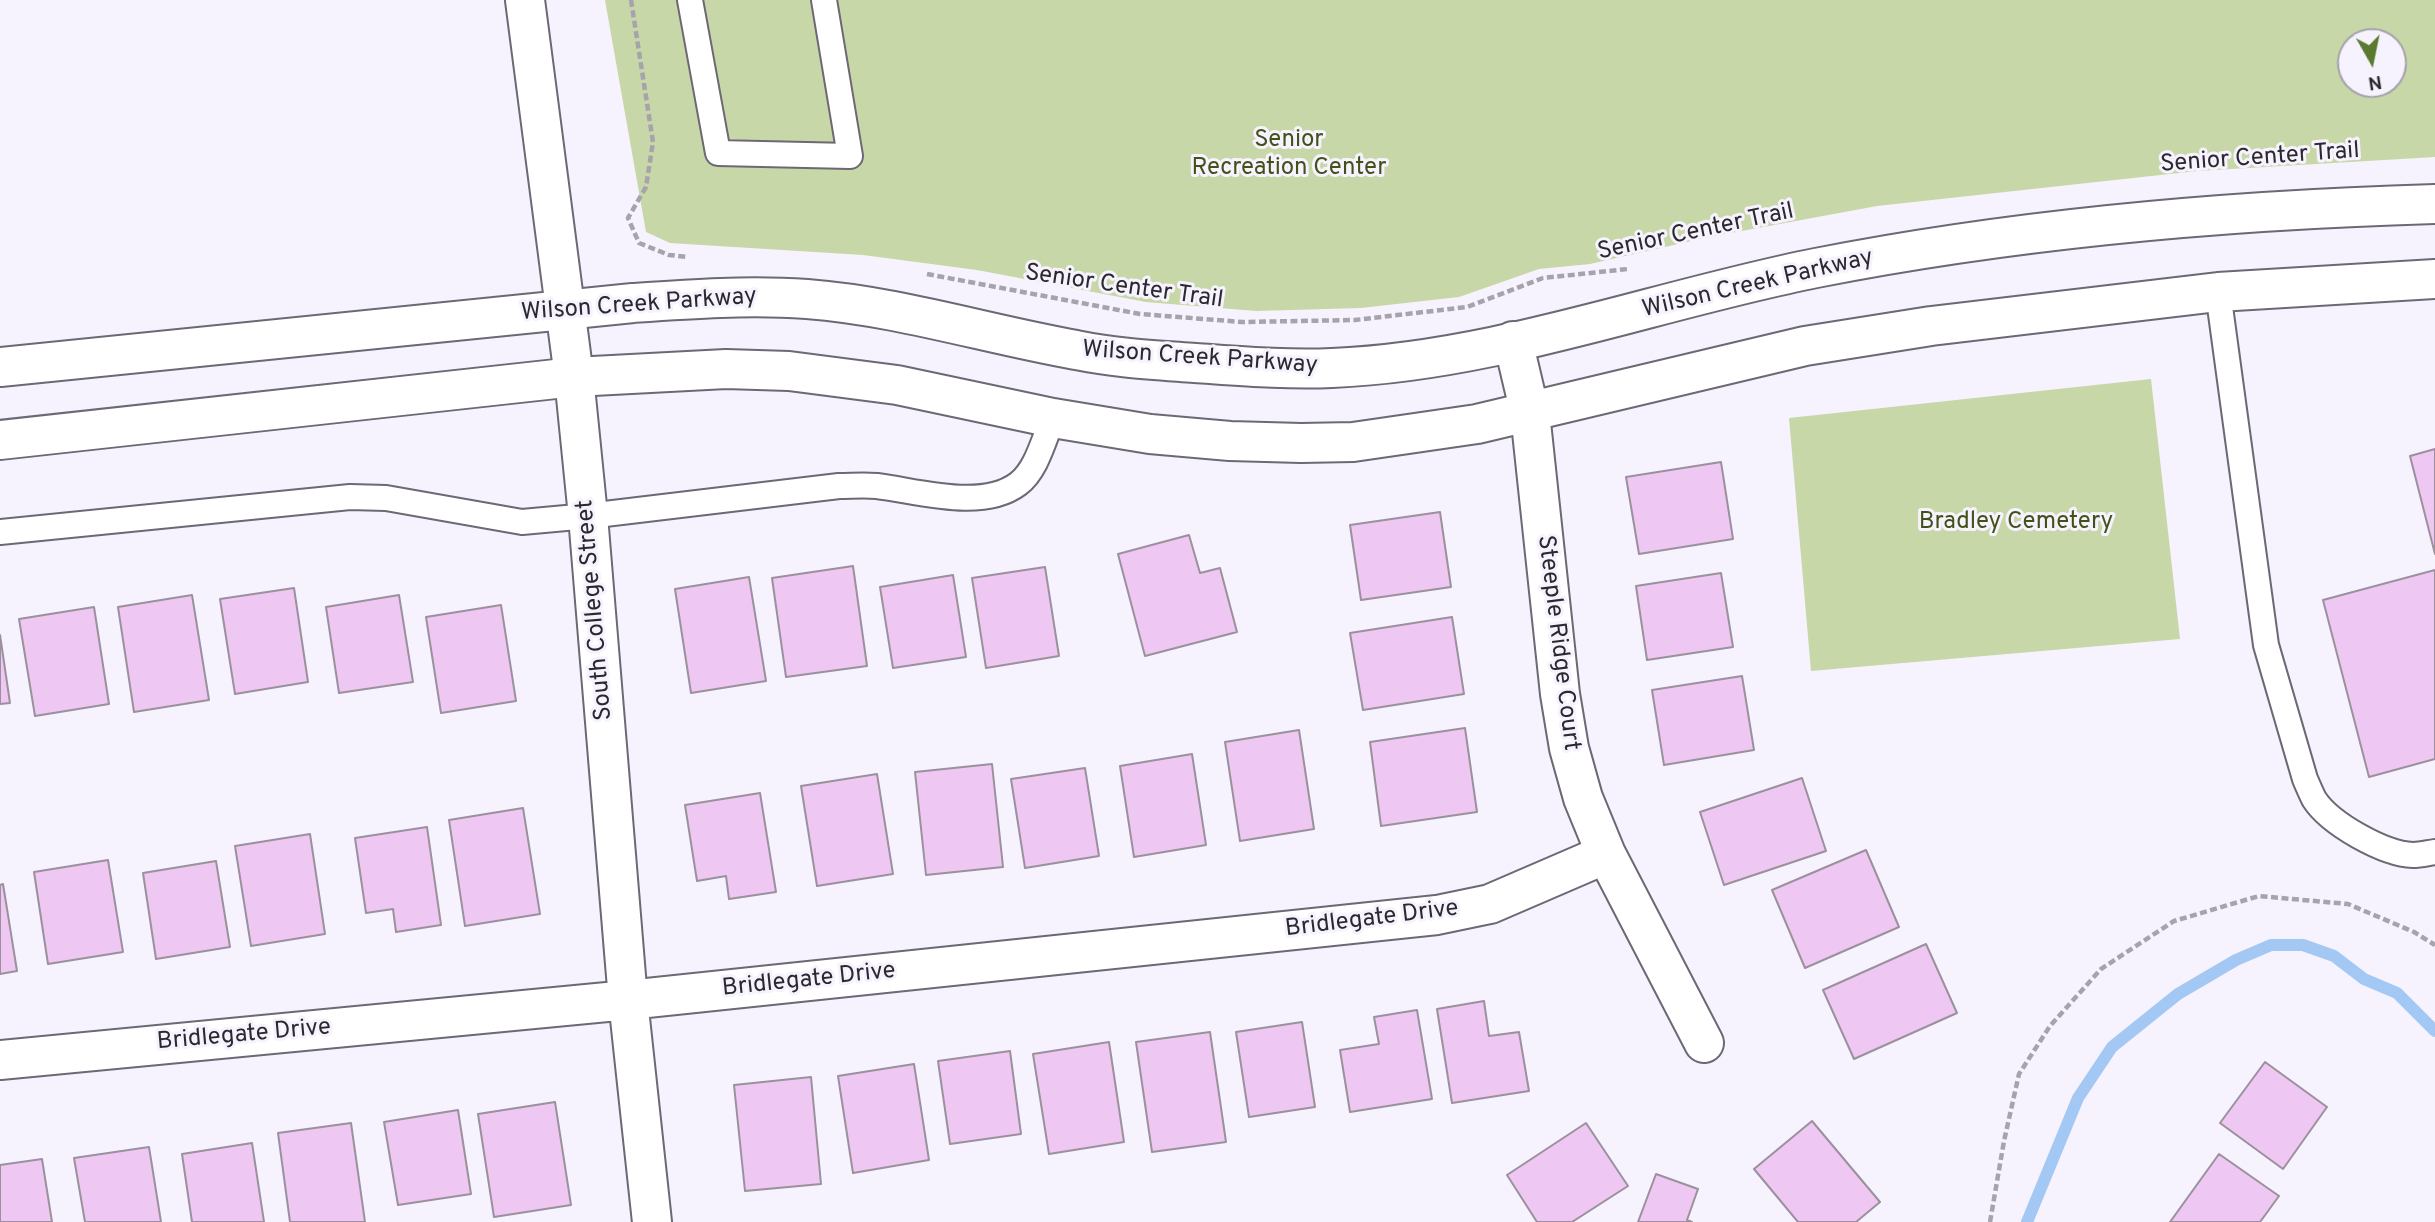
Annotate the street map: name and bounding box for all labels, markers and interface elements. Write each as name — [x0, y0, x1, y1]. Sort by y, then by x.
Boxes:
north arrow — [2337, 28, 2407, 98]
text: N — [2366, 69, 2384, 95]
park label: Senior Recreation Center — [1192, 127, 1386, 183]
street label: Senior Center Trail — [2159, 138, 2361, 180]
street label: Senior Center Trail — [1595, 198, 1797, 268]
street label: Wilson Creek Parkway — [1640, 244, 1876, 326]
street label: Senior Center Trail — [1023, 260, 1225, 316]
street label: Wilson Creek Parkway — [520, 283, 758, 329]
street label: Wilson Creek Parkway — [1081, 336, 1319, 382]
street label: South College Street — [572, 498, 620, 722]
park label: Bradley Cemetery — [1919, 509, 2113, 537]
street label: Steeple Ridge Court — [1529, 534, 1585, 752]
street label: Bridlegate Drive — [1284, 895, 1460, 945]
street label: Bridlegate Drive — [721, 958, 897, 1004]
street label: Bridlegate Drive — [156, 1014, 332, 1058]

